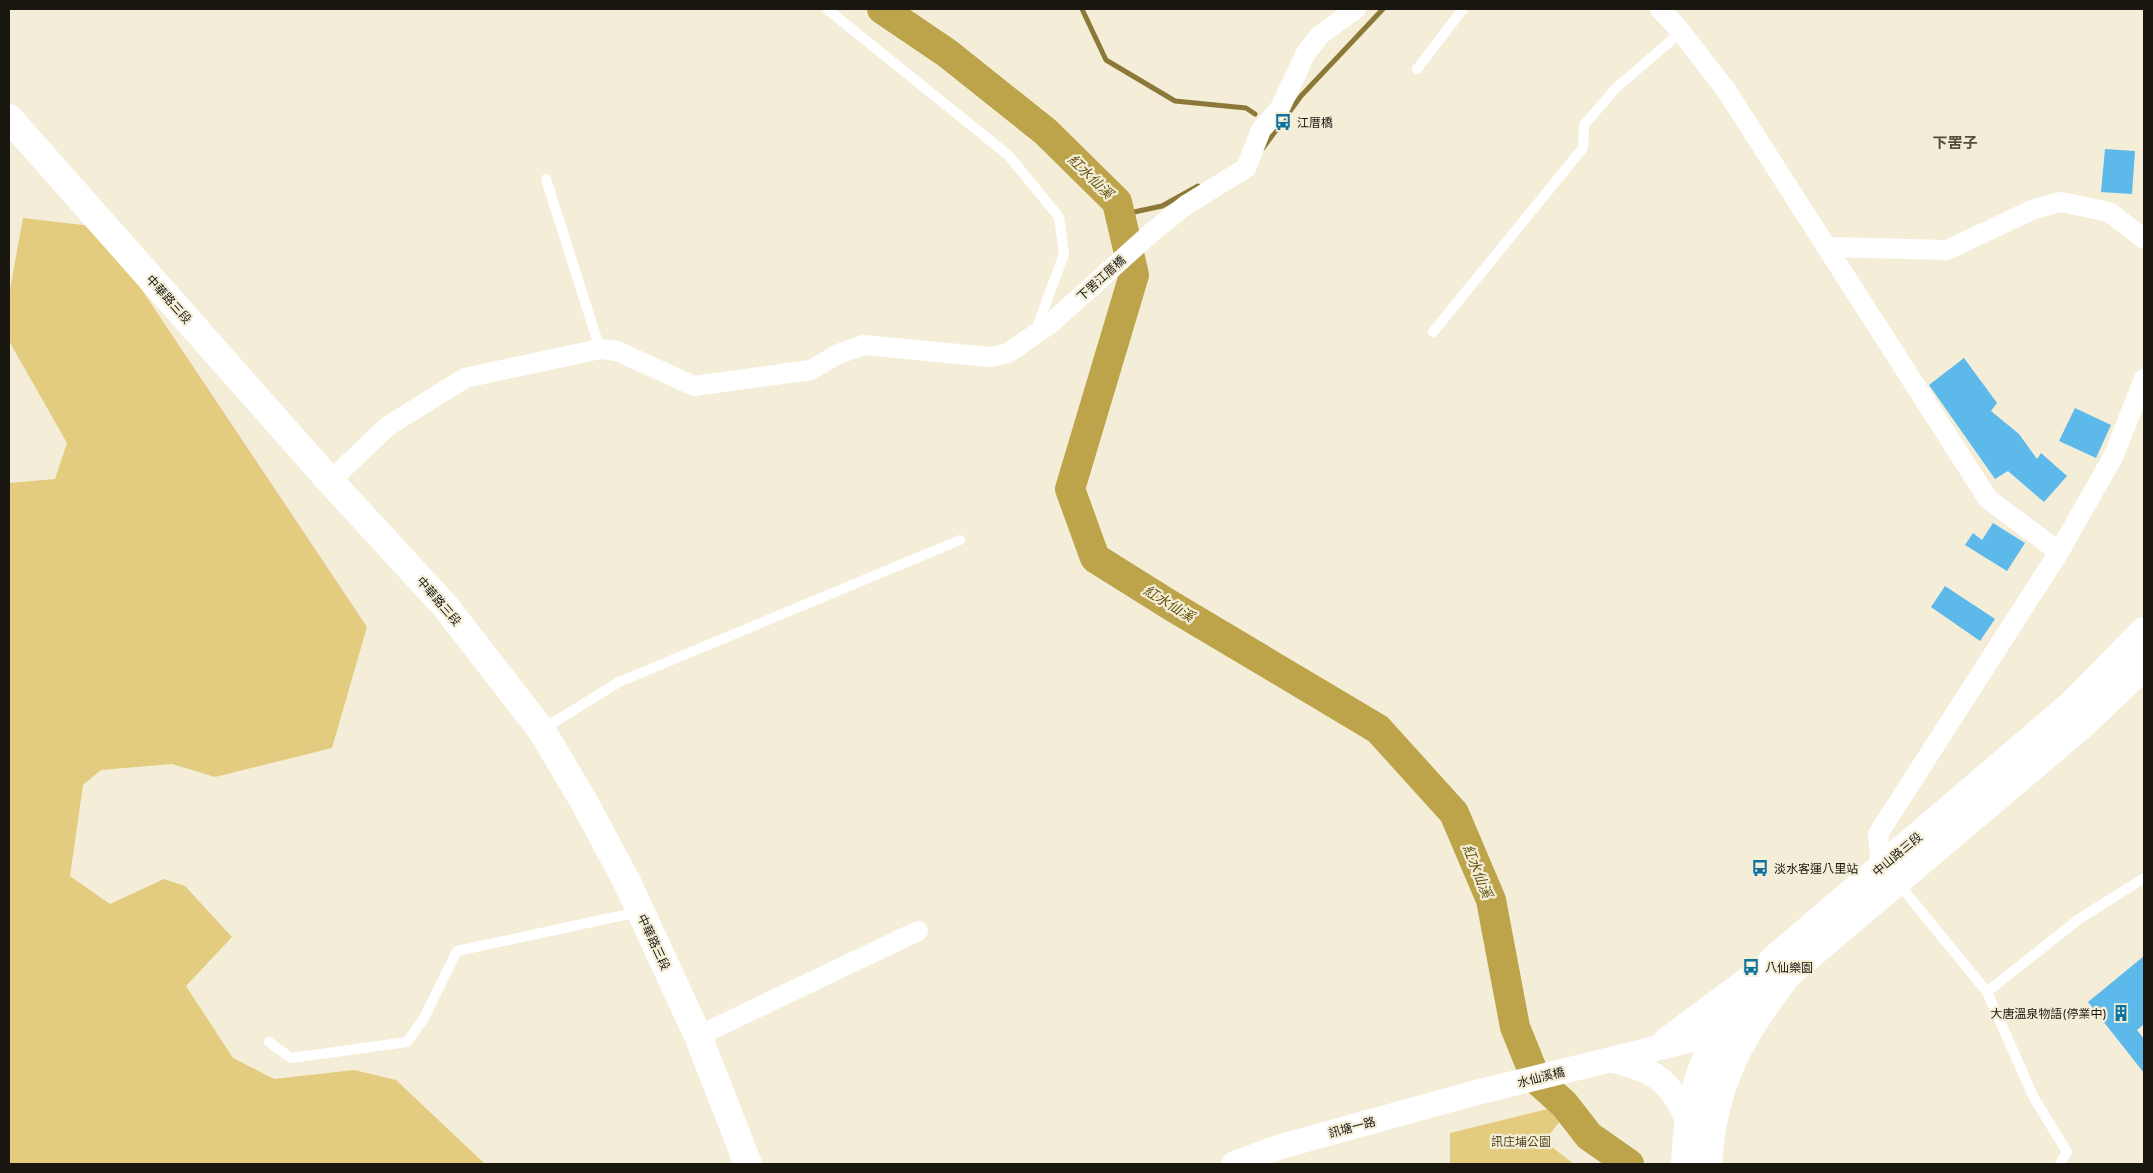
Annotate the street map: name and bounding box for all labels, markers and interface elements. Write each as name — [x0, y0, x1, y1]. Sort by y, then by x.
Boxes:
bus stop icon: 江厝橋 — [1273, 112, 1293, 132]
place label: 江厝橋 — [1297, 115, 1333, 130]
district label: 下罟子 — [1932, 133, 1978, 152]
water label: 紅水仙溪 — [1065, 150, 1118, 203]
street label: 下罟江厝橋 — [1074, 252, 1128, 304]
street label: 中華路三段 — [143, 272, 195, 326]
street label: 中華路三段 — [414, 573, 464, 629]
water label: 紅水仙溪 — [1141, 581, 1199, 626]
street label: 中山路三段 — [1869, 829, 1925, 879]
water label: 紅水仙溪 — [1460, 842, 1497, 902]
bus stop icon: 淡水客運八里站 — [1750, 858, 1770, 878]
place label: 淡水客運八里站 — [1774, 861, 1858, 876]
street label: 中華路三段 — [635, 912, 673, 972]
bus stop icon: 八仙樂園 — [1741, 957, 1761, 977]
place label: 八仙樂園 — [1765, 960, 1813, 975]
building icon: 大唐溫泉物語(停業中) — [2111, 1003, 2131, 1023]
place label: 大唐溫泉物語(停業中) — [1990, 1006, 2107, 1021]
street label: 水仙溪橋 — [1516, 1064, 1566, 1090]
street label: 訊塘一路 — [1327, 1114, 1377, 1140]
park label: 訊庄埔公園 — [1491, 1134, 1551, 1149]

